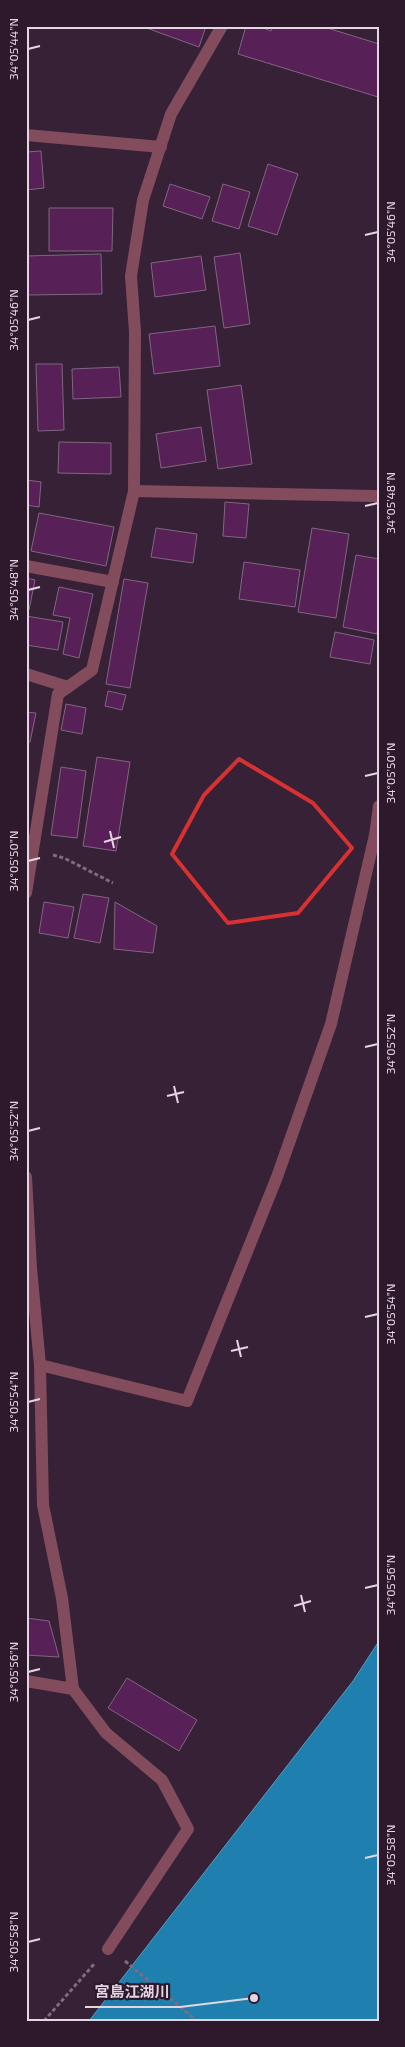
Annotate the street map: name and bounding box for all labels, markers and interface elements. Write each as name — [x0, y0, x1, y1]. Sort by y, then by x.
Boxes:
text: 34°05'44"N — [6, 18, 20, 80]
text: 34°05'46"N — [383, 201, 397, 263]
text: 34°05'46"N — [6, 289, 20, 351]
text: 34°05'48"N — [383, 472, 397, 534]
text: 34°05'48"N — [6, 559, 20, 621]
text: 34°05'50"N — [383, 743, 397, 803]
text: 34°05'50"N — [6, 831, 20, 891]
text: 34°05'52"N — [383, 1014, 397, 1074]
text: 34°05'52"N — [6, 1101, 20, 1161]
text: 34°05'54"N — [383, 1283, 397, 1345]
text: 34°05'54"N — [6, 1371, 20, 1433]
text: 34°05'56"N — [383, 1555, 397, 1615]
text: 34°05'56"N — [6, 1642, 20, 1702]
text: 34°05'58"N — [383, 1825, 397, 1886]
text: 34°05'58"N — [6, 1912, 20, 1973]
callout: 宮島江湖川 — [85, 1977, 180, 2007]
text: 宮島江湖川 — [94, 1982, 170, 2000]

